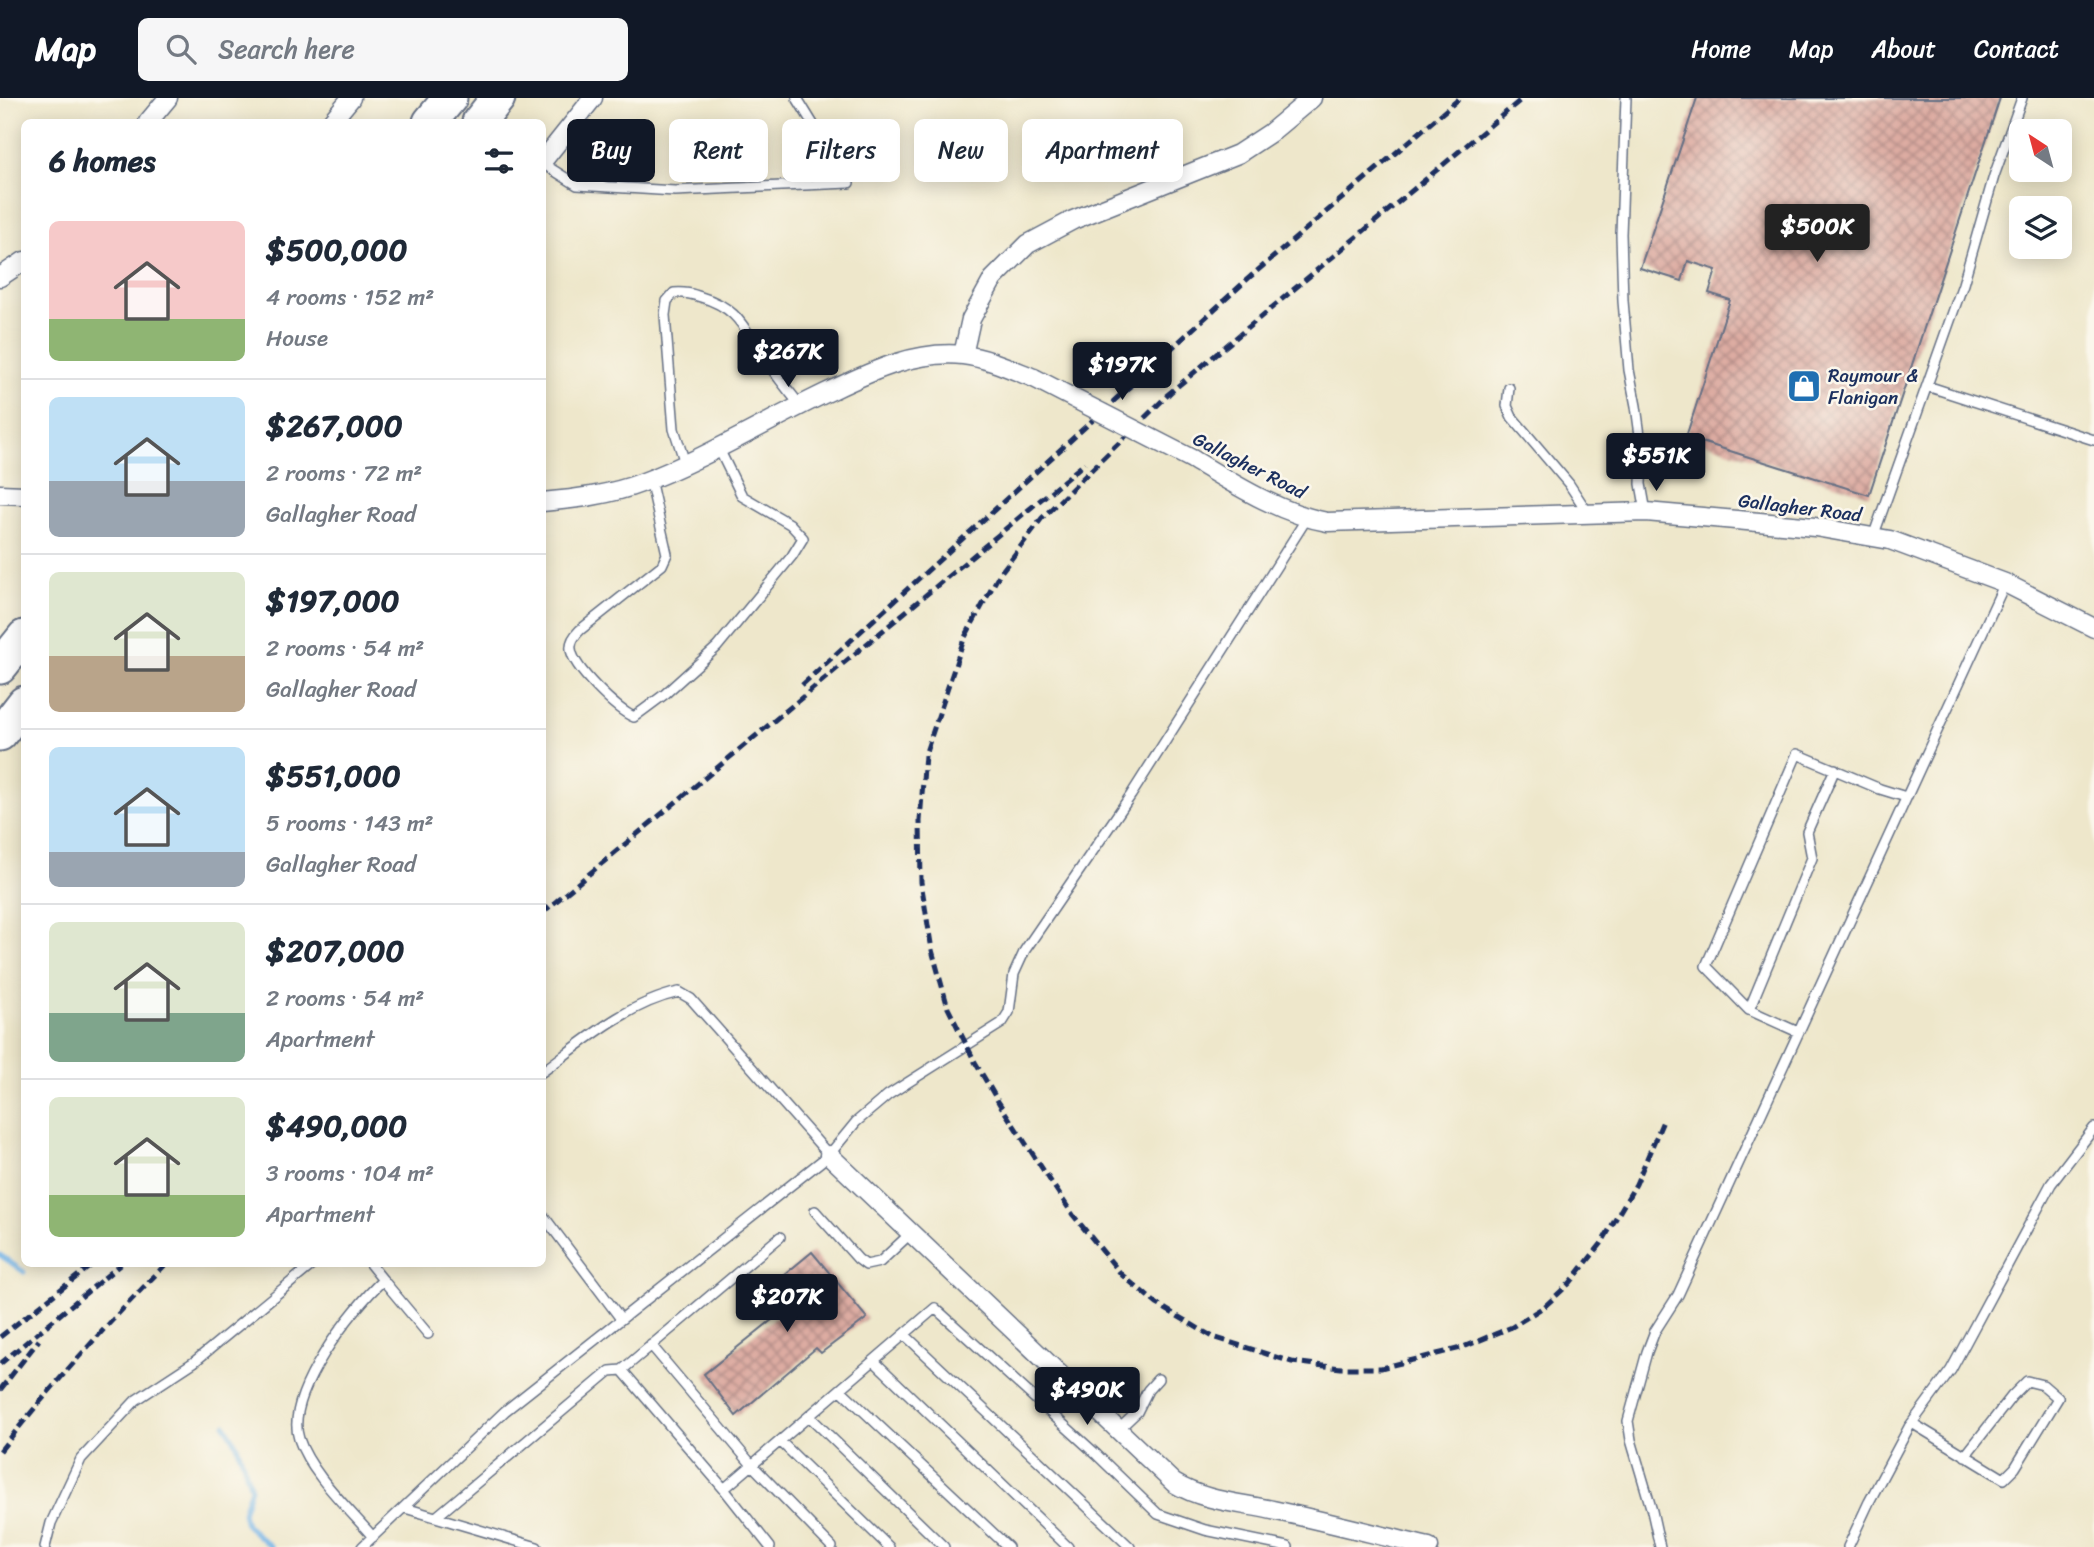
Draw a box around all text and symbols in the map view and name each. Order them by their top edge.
search box [138,18,628,81]
text: Map [35,20,96,78]
text: Search here [218,26,355,72]
text: Home [1691,28,1751,70]
text: Map [1789,28,1833,70]
text: About [1871,28,1936,70]
text: Contact [1974,28,2059,70]
icon: search [162,30,200,68]
chip: Buy [567,119,655,182]
chip: Rent [669,119,768,182]
chip: Filters [782,119,900,182]
chip: New [914,119,1008,182]
chip: Apartment [1022,119,1183,182]
north arrow [2009,119,2072,182]
map controls [2009,119,2072,259]
text: 6 homes [49,134,156,188]
icon: filters [480,142,518,180]
button: layers [2009,196,2072,259]
pin: $500K [1768,204,1866,264]
text: $500K [1781,206,1853,247]
text: $500,000 [266,223,407,277]
icon: home [105,249,189,333]
text: 4 rooms · 152 m² [266,277,434,318]
text: House [266,318,328,359]
pin: $267K [739,330,837,389]
text: $267K [754,331,822,372]
pin: $197K [1073,342,1171,402]
text: $197K [1089,344,1155,385]
place label: Raymour & Flanigan [1828,359,1918,414]
shop icon: Raymour & Flanigan [1785,367,1823,405]
text: $267,000 [266,399,403,453]
street label: Gallagher Road [1187,423,1314,509]
icon: home [105,425,189,509]
pin: $551K [1607,434,1705,493]
text: $551K [1622,435,1690,476]
text: 2 rooms · 72 m² [266,453,422,494]
street label: Gallagher Road [1736,484,1865,532]
text: Gallagher Road [266,494,416,535]
text: $197,000 [266,574,400,628]
icon: home [105,600,189,684]
text: 2 rooms · 54 m² [266,628,424,669]
text: Gallagher Road [266,669,416,710]
text: $551,000 [266,749,401,803]
icon: home [105,775,189,859]
text: 5 rooms · 143 m² [266,803,434,844]
text: Gallagher Road [266,844,416,885]
text: $207,000 [266,924,405,978]
icon: home [105,950,189,1034]
text: 2 rooms · 54 m² [266,978,424,1019]
text: Apartment [266,1019,375,1060]
text: $490,000 [266,1099,407,1153]
icon: home [105,1125,189,1209]
text: 3 rooms · 104 m² [266,1153,434,1194]
text: Apartment [266,1194,375,1235]
pin: $207K [738,1274,836,1334]
text: $207K [752,1276,822,1317]
pin: $490K [1038,1368,1136,1427]
text: $490K [1051,1369,1123,1410]

